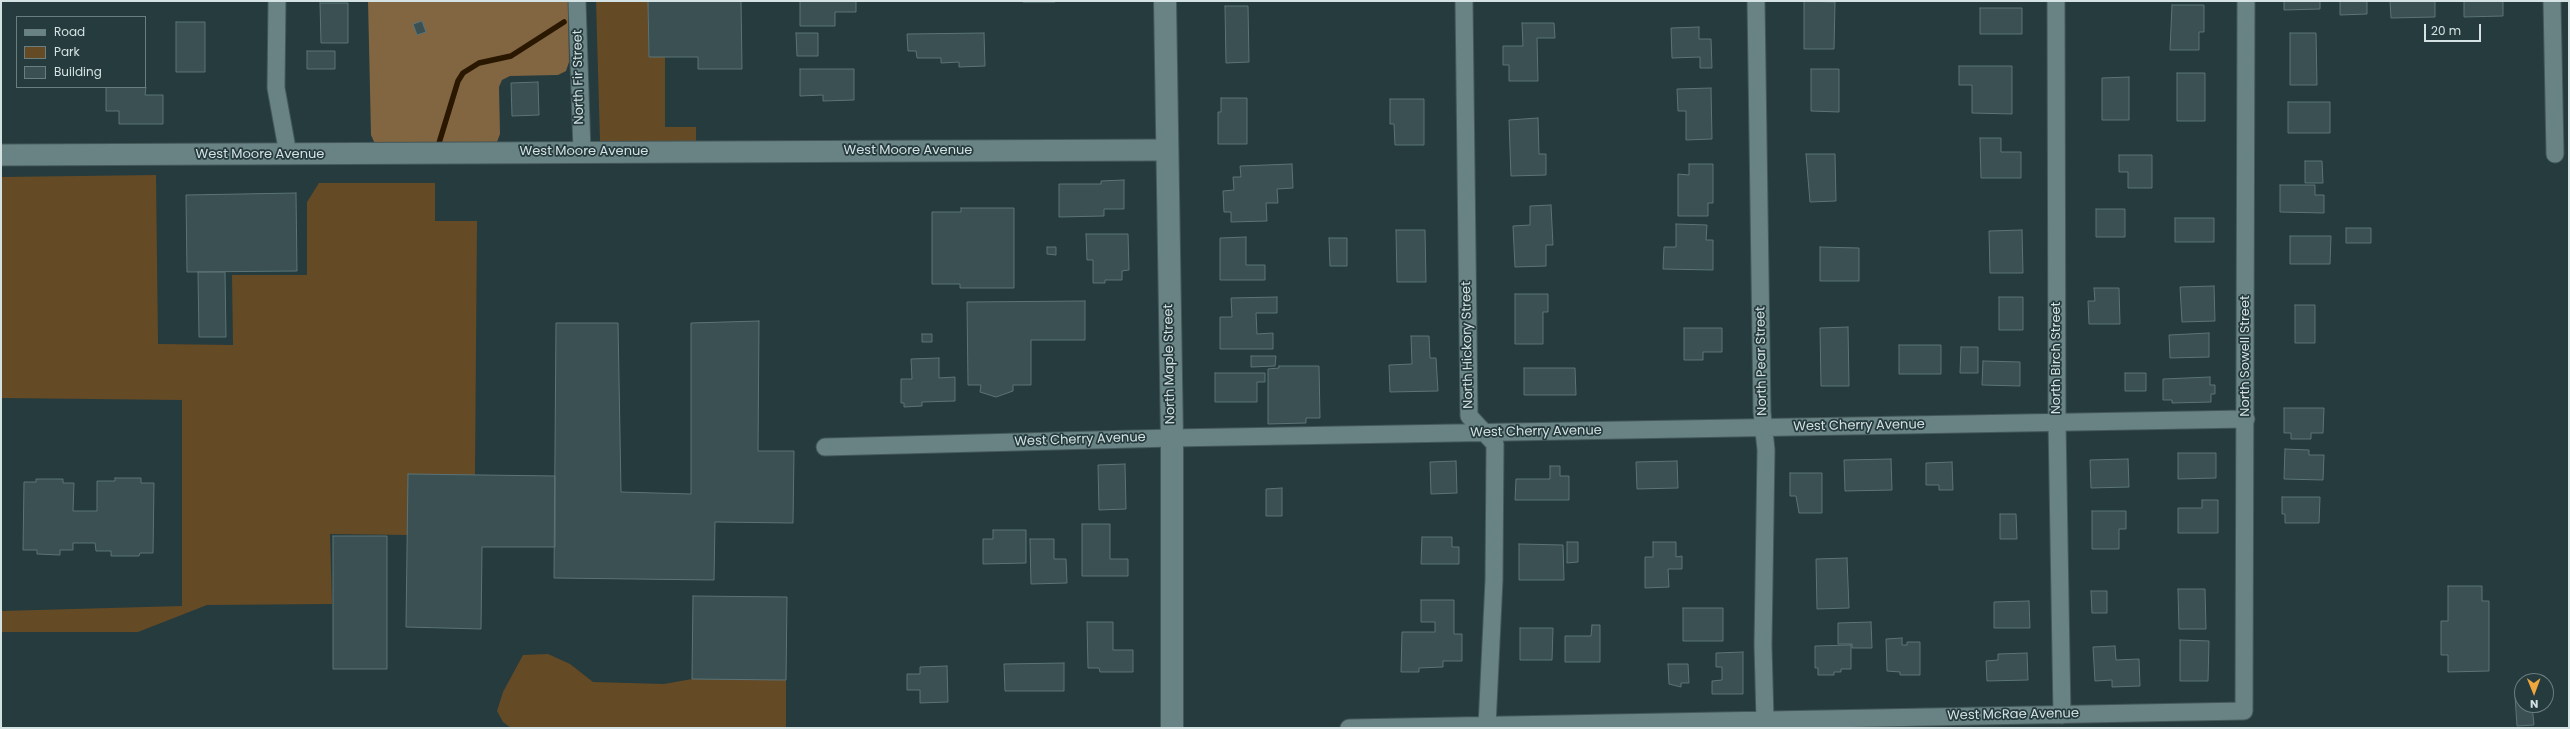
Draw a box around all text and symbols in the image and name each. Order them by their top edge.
legend [16,16,146,88]
scale bar [2426,16,2483,42]
text: 20 m [2431,22,2461,39]
text: Road [54,23,85,40]
street label: North Fir Street [570,29,588,125]
text: Park [54,43,80,60]
text: Building [54,63,102,80]
street label: West Moore Avenue [844,143,972,159]
street label: West Moore Avenue [520,144,648,160]
street label: West Moore Avenue [196,147,324,163]
street label: North Hickory Street [1459,281,1477,409]
street label: North Sowell Street [2238,295,2254,417]
street label: North Birch Street [2049,302,2065,414]
street label: North Maple Street [1161,304,1179,424]
street label: North Pear Street [1753,306,1771,416]
street label: West Cherry Avenue [1793,417,1925,435]
street label: West Cherry Avenue [1470,423,1602,441]
street label: West Cherry Avenue [1014,430,1146,450]
north arrow [2514,673,2554,713]
text: N [2530,696,2538,712]
street label: West McRae Avenue [1947,706,2079,724]

